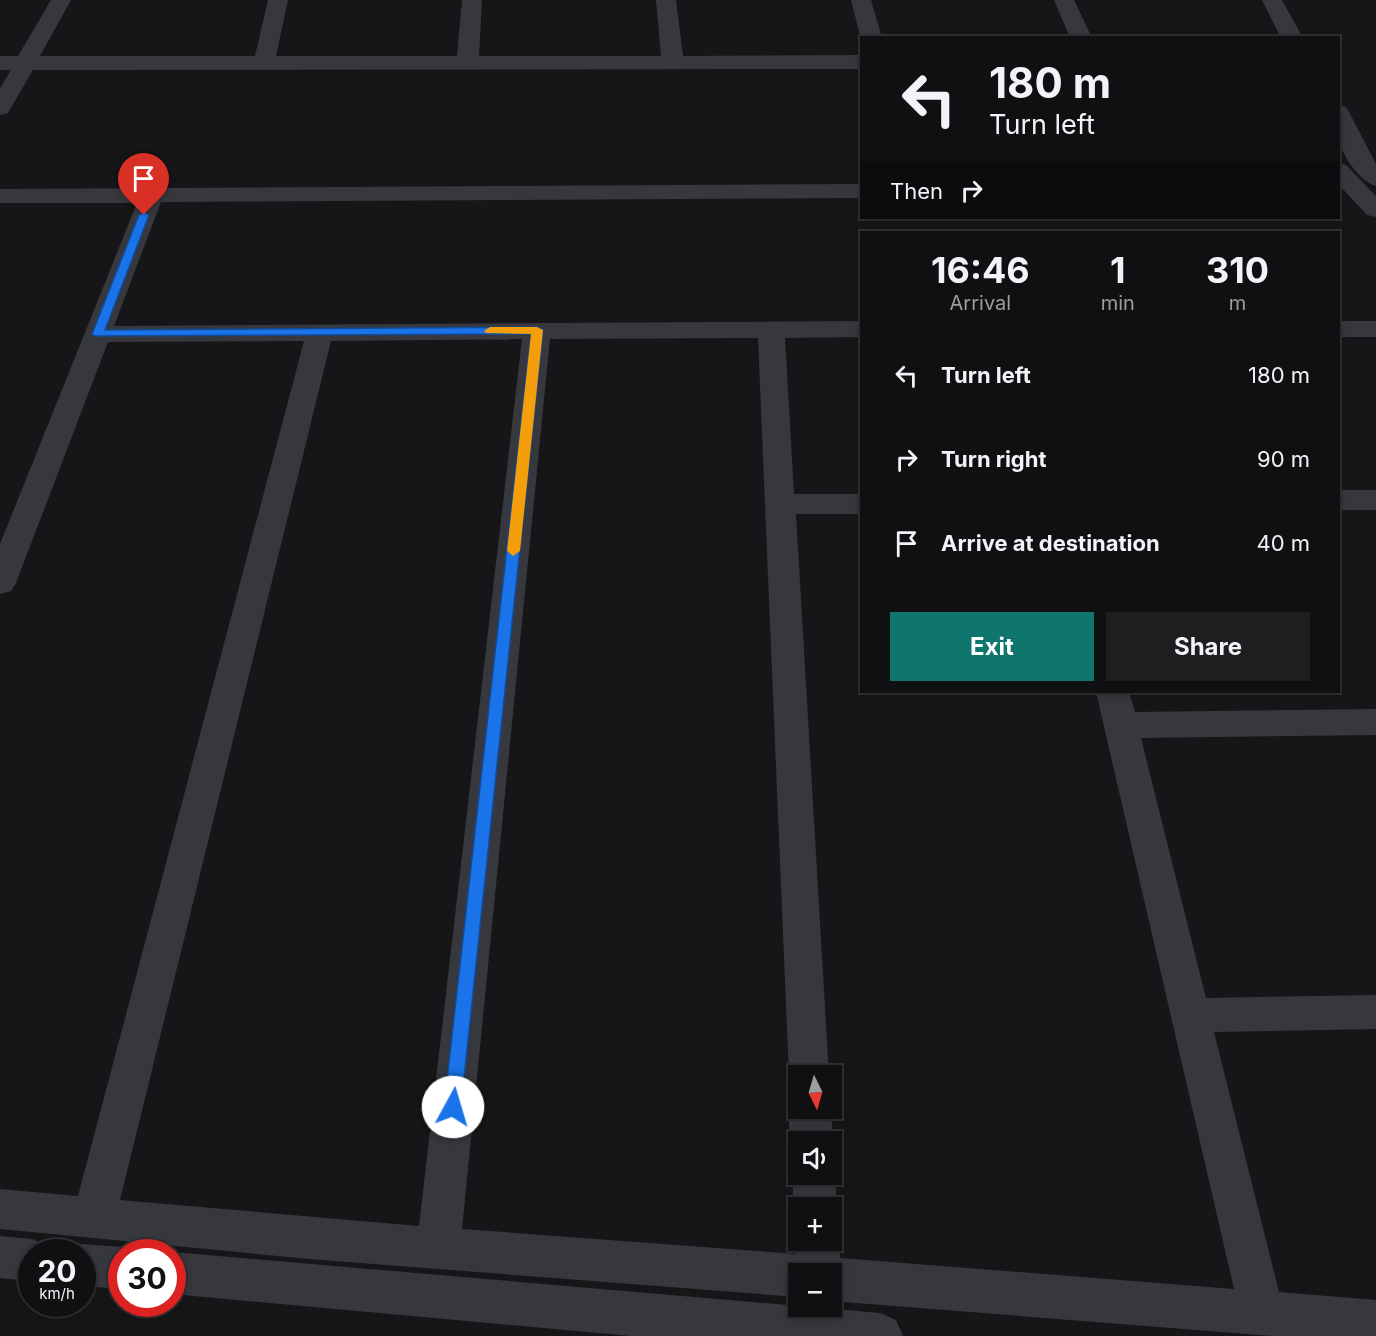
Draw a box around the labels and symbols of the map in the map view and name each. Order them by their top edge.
pin [118,153,169,215]
north arrow [788,1065,842,1119]
position arrow [421,1075,485,1139]
speed limit sign: 30 [108,1239,186,1317]

